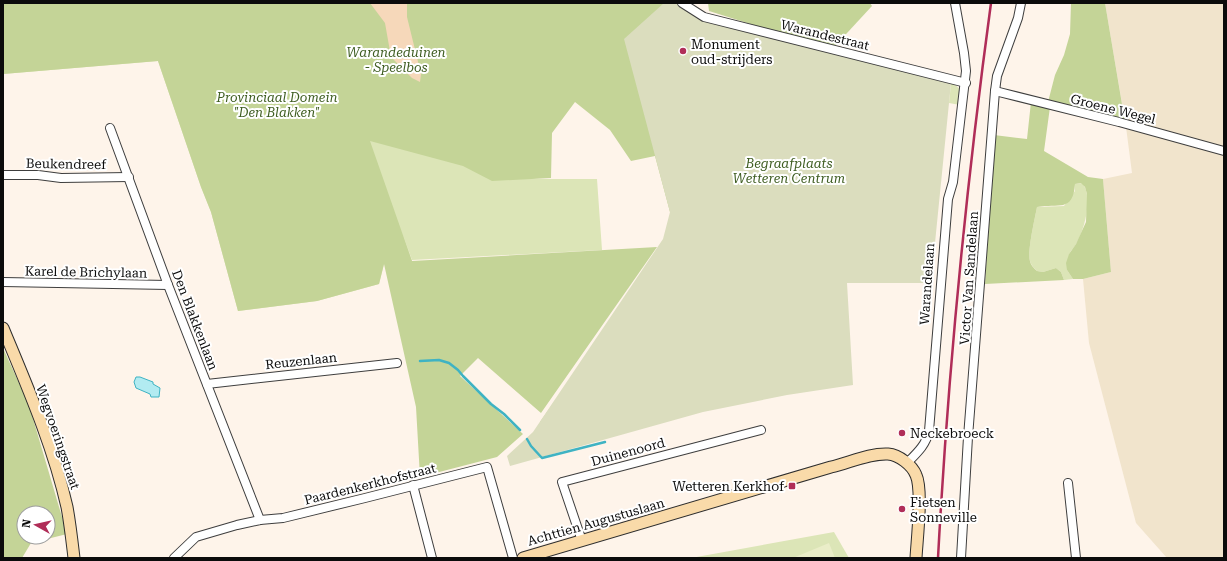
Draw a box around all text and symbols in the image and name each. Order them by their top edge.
street label: Warandestraat [779,17,871,53]
place label: Monument oud-strijders [691,37,773,67]
park label: Warandeduinen - Speelbos [346,45,446,75]
marker: Monument oud-strijders [678,46,688,56]
park label: Provinciaal Domein "Den Blakken" [215,90,338,120]
street label: Groene Wegel [1069,91,1157,127]
street label: Beukendreef [26,156,107,172]
park label: Begraafplaats Wetteren Centrum [733,156,845,186]
street label: Victor Van Sandelaan [957,210,981,345]
street label: Warandelaan [917,242,937,325]
street label: Karel de Brichylaan [25,263,148,281]
street label: Den Blakkenlaan [169,268,221,373]
street label: Reuzenlaan [264,350,338,372]
street label: Wegvoeringstraat [33,383,83,491]
place label: Neckebroeck [910,426,994,441]
marker: Neckebroeck [897,428,907,438]
street label: Duinenoord [589,435,667,469]
street label: Paardenkerkhofstraat [303,460,438,508]
place label: Wetteren Kerkhof [672,479,785,494]
marker: Wetteren Kerkhof [787,481,797,491]
street label: Achttien Augustuslaan [526,495,667,549]
place label: Fietsen Sonneville [910,495,977,525]
marker: Fietsen Sonneville [897,504,907,514]
north arrow [16,505,56,545]
text: N [20,518,34,529]

